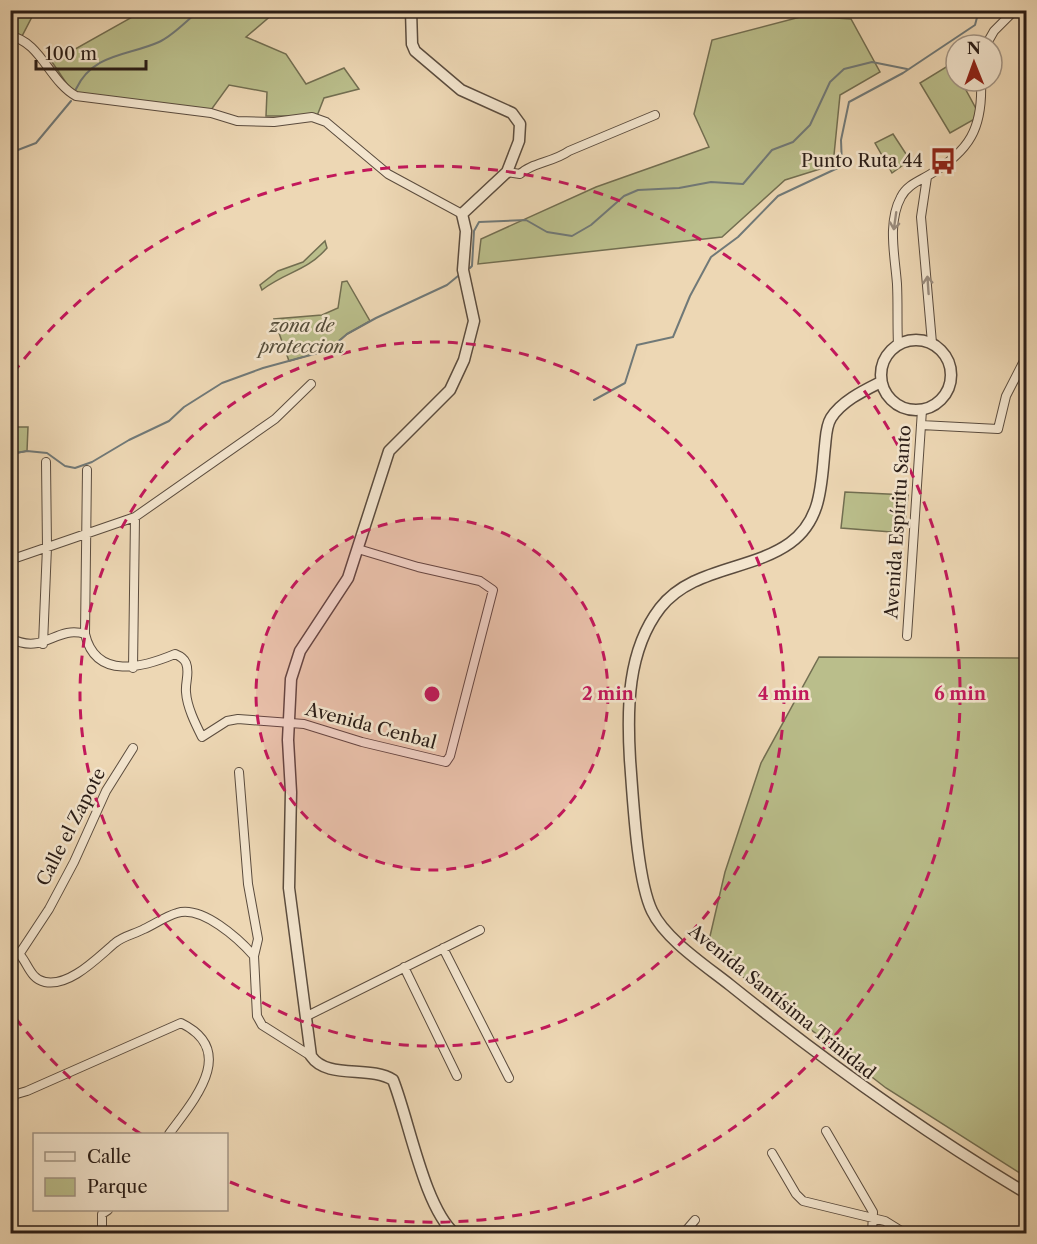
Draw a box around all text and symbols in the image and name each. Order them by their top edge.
scale bar [36,33,146,71]
north arrow [944,33,1004,93]
text: N [967,38,981,58]
text: 100 m [45,43,97,65]
bus stop icon: Punto Ruta 44 [928,146,958,176]
place label: Punto Ruta 44 [801,150,923,172]
one-way arrow [889,210,900,230]
one-way arrow [922,276,933,296]
park label: zona de proteccion [256,315,345,358]
street label: Avenida Espíritu Santo [880,424,916,621]
text: 2 min [582,683,635,705]
text: 4 min [758,683,811,705]
text: 6 min [934,683,987,705]
centre of rings [422,684,442,704]
street label: Avenida Cenbal [302,698,439,754]
street label: Calle el Zapote [32,764,110,890]
street label: Avenida Santísima Trinidad [683,919,880,1084]
legend [33,1133,228,1211]
text: Calle [87,1146,131,1168]
text: Parque [87,1176,148,1198]

